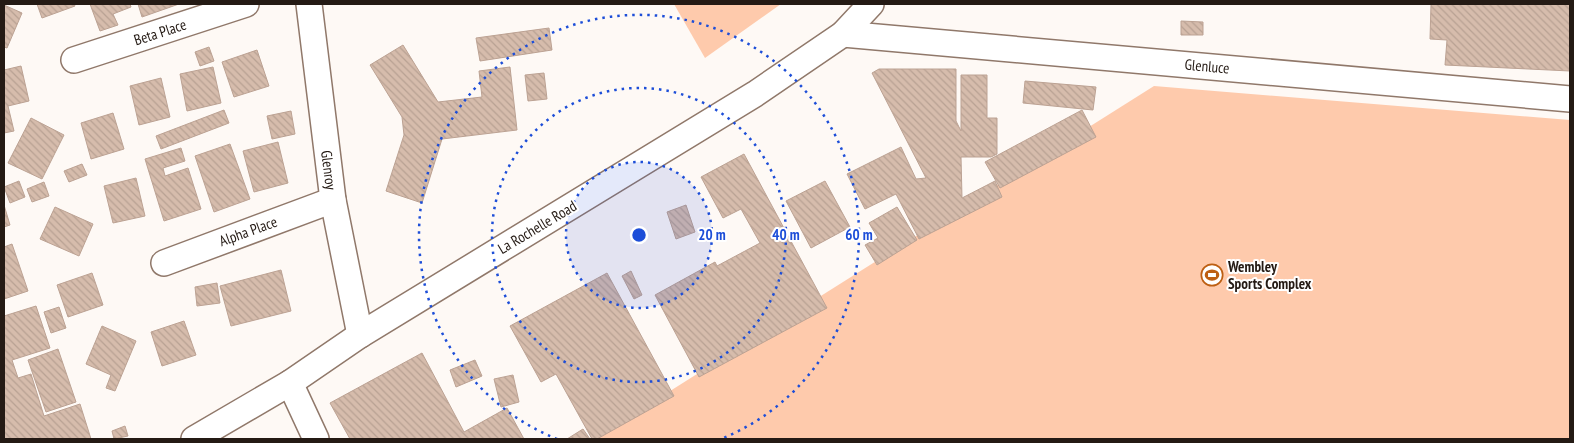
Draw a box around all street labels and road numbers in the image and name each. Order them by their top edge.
street label: Beta Place [131,15,189,49]
street label: Glenluce [1184,55,1230,77]
street label: Glenroy [317,149,341,191]
street label: La Rochelle Road [494,196,580,258]
street label: Alpha Place [216,212,280,250]

